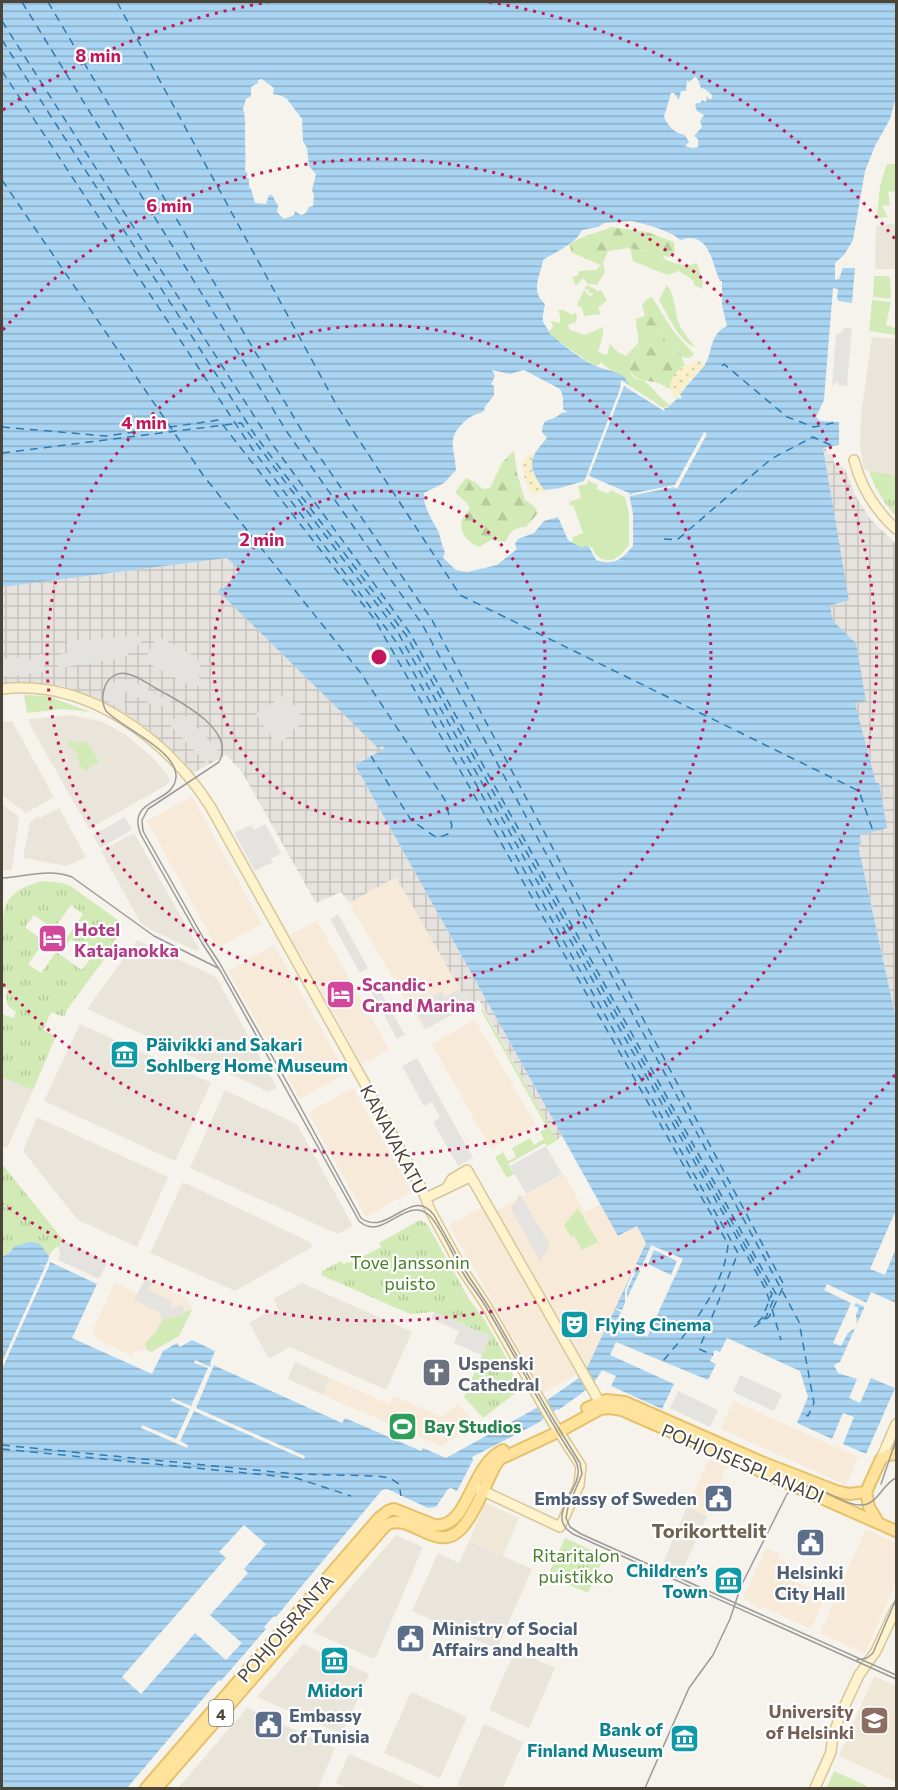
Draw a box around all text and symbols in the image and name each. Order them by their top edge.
text: 8 min [75,44,121,66]
text: 6 min [146,194,192,216]
text: 4 min [121,411,167,433]
text: 2 min [240,528,284,550]
centre of rings [369,647,389,667]
place label: Hotel Katajanokka [74,918,179,961]
hotel icon: Hotel Katajanokka [37,923,69,955]
place label: Scandic Grand Marina [362,973,475,1016]
hotel icon: Scandic Grand Marina [325,978,357,1010]
place label: Päivikki and Sakari Sohlberg Home Museum [146,1033,348,1076]
museum icon: Päivikki and Sakari Sohlberg Home Museum [109,1038,141,1070]
street label: KANAVAKATU [356,1081,432,1197]
park label: Tove Janssonin puisto [350,1251,470,1294]
theatre icon: Flying Cinema [558,1308,590,1340]
place label: Flying Cinema [595,1313,711,1335]
place label: Uspenski Cathedral [458,1352,539,1395]
church icon: Uspenski Cathedral [421,1357,453,1389]
sports icon: Bay Studios [387,1410,419,1442]
place label: Bay Studios [424,1415,522,1437]
street label: POHJOISESPLANADI [658,1419,828,1507]
public building icon: Embassy of Sweden [702,1482,734,1514]
place label: Embassy of Sweden [534,1487,697,1509]
district label: Torikorttelit [651,1518,767,1542]
public building icon: Helsinki City Hall [794,1527,826,1559]
park label: Ritaritalon puistikko [532,1544,620,1587]
place label: Children’s Town [626,1559,708,1602]
place label: Helsinki City Hall [774,1561,846,1604]
museum icon: Children’s Town [713,1564,745,1596]
street label: POHJOISRANTA [232,1570,338,1686]
place label: Ministry of Social Affairs and health [432,1617,578,1660]
public building icon: Ministry of Social Affairs and health [395,1622,427,1654]
museum icon: Midori [319,1645,351,1677]
place label: Midori [307,1679,363,1701]
road number: 4 [209,1700,233,1726]
place label: University of Helsinki [765,1700,854,1743]
place label: Embassy of Tunisia [289,1704,370,1747]
school or university icon: University of Helsinki [859,1705,891,1737]
public building icon: Embassy of Tunisia [252,1709,284,1741]
place label: Bank of Finland Museum [527,1718,664,1761]
museum icon: Bank of Finland Museum [668,1723,700,1755]

